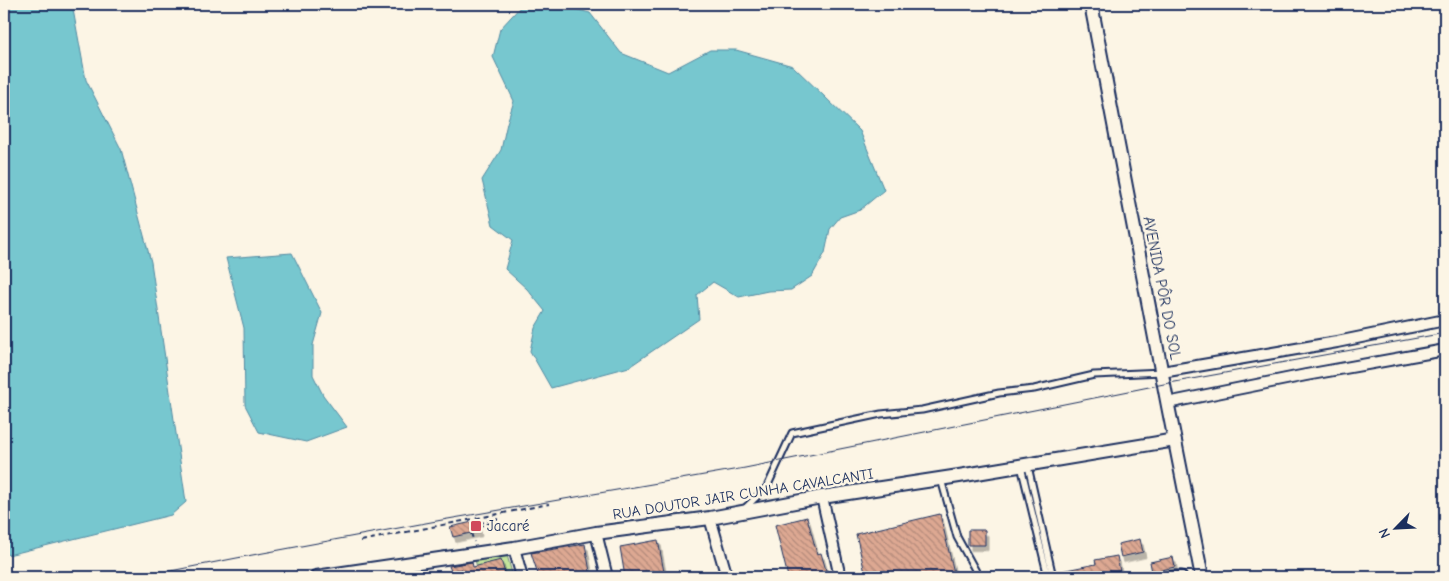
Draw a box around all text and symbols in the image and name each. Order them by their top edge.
street label: AVENIDA PÔR DO SOL [1139,215,1186,362]
street label: RUA DOUTOR JAIR CUNHA CAVALCANTI [611,464,875,524]
north arrow [1372,504,1422,554]
place label: Jacaré [487,517,530,535]
marker: Jacaré [469,519,483,533]
text: N [1375,525,1394,541]

